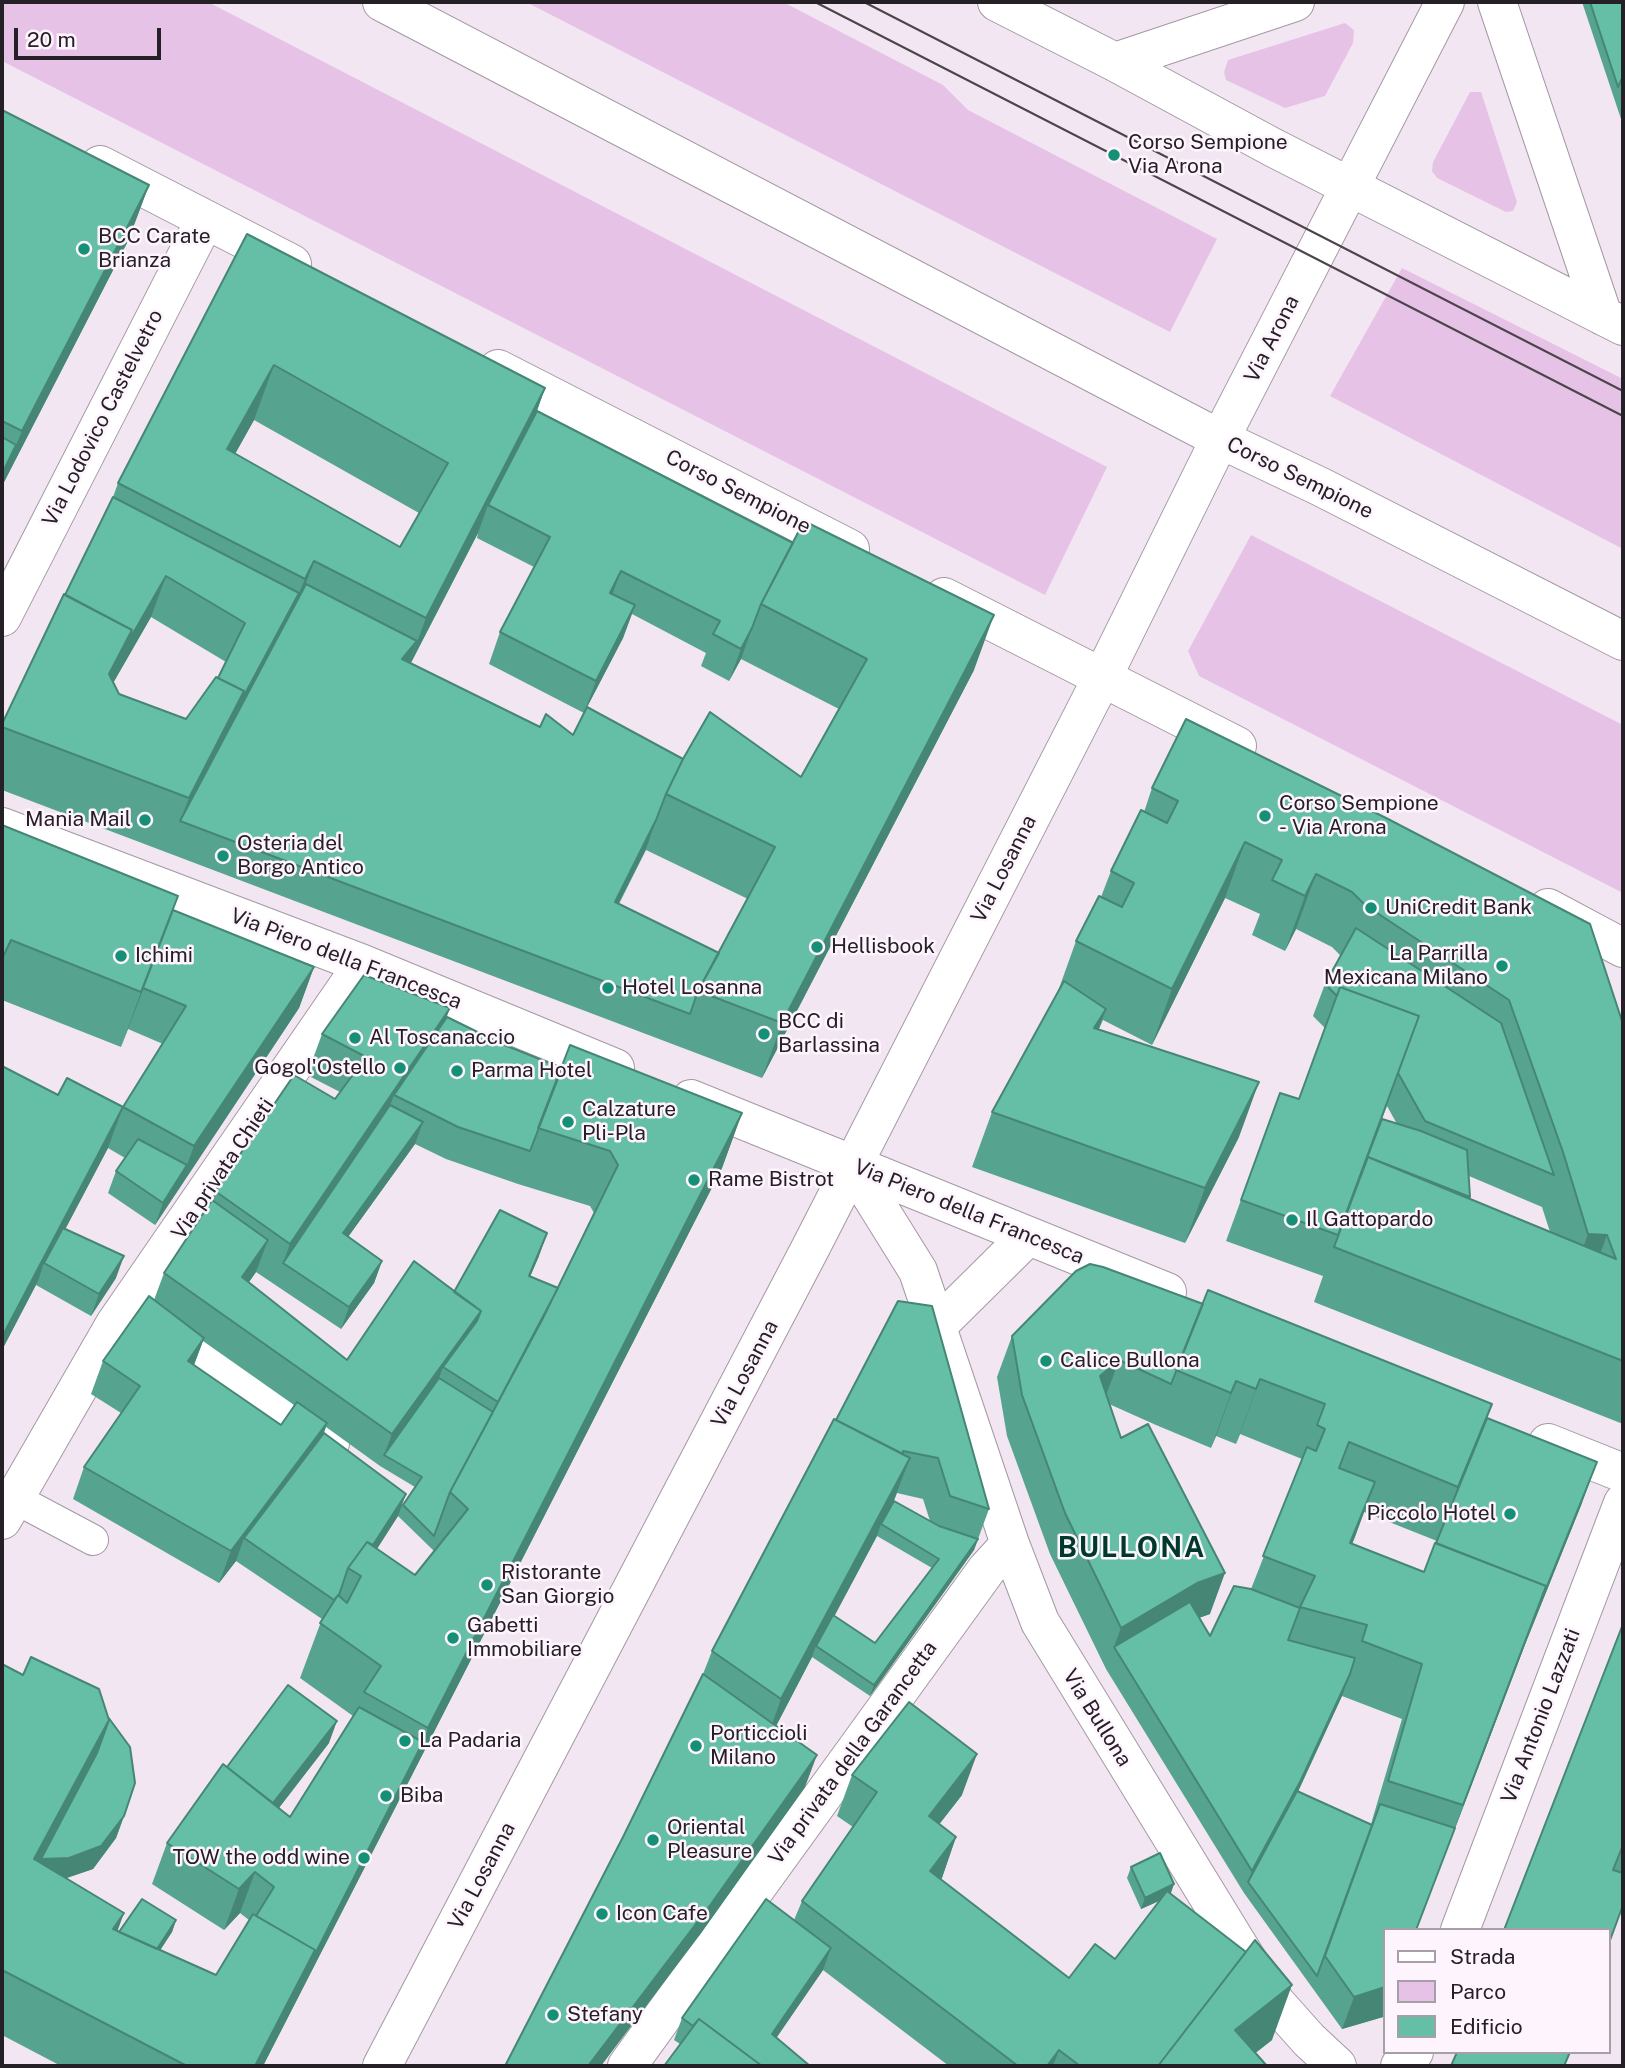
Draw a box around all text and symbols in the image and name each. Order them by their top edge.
scale bar [18,14,164,58]
text: 20 m [27,27,76,52]
place label: Corso Sempione Via Arona [1128,130,1288,180]
marker: Corso Sempione Via Arona [1106,147,1122,163]
place label: BCC Carate Brianza [98,224,211,274]
marker: BCC Carate Brianza [76,241,92,257]
street label: Via Arona [1239,291,1305,387]
street label: Via Lodovico Castelvetro [37,305,169,531]
street label: Corso Sempione [1223,432,1377,524]
street label: Corso Sempione [661,445,815,539]
place label: Corso Sempione - Via Arona [1279,791,1439,841]
place label: Mania Mail [25,807,131,833]
marker: Corso Sempione - Via Arona [1257,808,1273,824]
street label: Via Losanna [966,811,1042,927]
marker: Mania Mail [137,812,153,828]
place label: Osteria del Borgo Antico [237,831,364,881]
marker: Osteria del Borgo Antico [215,848,231,864]
place label: UniCredit Bank [1385,895,1532,921]
marker: UniCredit Bank [1363,900,1379,916]
street label: Via Piero della Francesca [227,903,465,1015]
place label: Hellisbook [831,934,935,960]
marker: Hellisbook [809,939,825,955]
place label: La Parrilla Mexicana Milano [1324,941,1488,991]
place label: Ichimi [135,943,193,969]
marker: Ichimi [113,948,129,964]
marker: La Parrilla Mexicana Milano [1494,958,1510,974]
place label: Hotel Losanna [622,975,762,1001]
marker: Hotel Losanna [600,980,616,996]
place label: BCC di Barlassina [778,1009,880,1059]
place label: Al Toscanaccio [369,1025,515,1051]
marker: BCC di Barlassina [756,1026,772,1042]
marker: Al Toscanaccio [347,1030,363,1046]
place label: Gogol'Ostello [254,1055,386,1081]
place label: Parma Hotel [471,1058,592,1084]
marker: Gogol'Ostello [392,1060,408,1076]
marker: Parma Hotel [449,1063,465,1079]
street label: Via privata Chieti [166,1094,280,1244]
place label: Calzature Pli-Pla [582,1097,676,1147]
marker: Calzature Pli-Pla [560,1114,576,1130]
street label: Via Piero della Francesca [850,1154,1088,1270]
place label: Rame Bistrot [708,1167,834,1193]
marker: Rame Bistrot [686,1172,702,1188]
place label: Il Gattopardo [1306,1207,1433,1233]
marker: Il Gattopardo [1284,1212,1300,1228]
street label: Via Losanna [706,1316,784,1432]
place label: Calice Bullona [1060,1348,1200,1374]
marker: Calice Bullona [1038,1353,1054,1369]
place label: Piccolo Hotel [1367,1501,1496,1527]
marker: Piccolo Hotel [1502,1506,1518,1522]
district label: BULLONA [1059,1531,1205,1565]
place label: Ristorante San Giorgio [501,1560,614,1610]
marker: Ristorante San Giorgio [479,1577,495,1593]
place label: Gabetti Immobiliare [467,1613,582,1663]
street label: Via Antonio Lazzati [1496,1625,1586,1807]
marker: Gabetti Immobiliare [445,1630,461,1646]
street label: Via privata della Garancetta [763,1636,943,1870]
street label: Via Bullona [1057,1665,1137,1771]
place label: Porticcioli Milano [710,1721,807,1771]
place label: La Padaria [419,1728,521,1754]
marker: La Padaria [397,1733,413,1749]
marker: Porticcioli Milano [688,1738,704,1754]
place label: Biba [400,1783,443,1809]
marker: Biba [378,1788,394,1804]
place label: Oriental Pleasure [667,1815,752,1865]
street label: Via Losanna [443,1818,521,1934]
marker: Oriental Pleasure [645,1832,661,1848]
place label: TOW the odd wine [172,1845,350,1871]
marker: TOW the odd wine [356,1850,372,1866]
place label: Icon Cafe [616,1901,708,1927]
marker: Icon Cafe [594,1906,610,1922]
legend [1384,1928,1611,2054]
text: Strada [1450,1944,1515,1969]
text: Parco [1450,1979,1506,2004]
place label: Stefany [567,2002,643,2028]
marker: Stefany [545,2007,561,2023]
text: Edificio [1450,2014,1523,2039]

